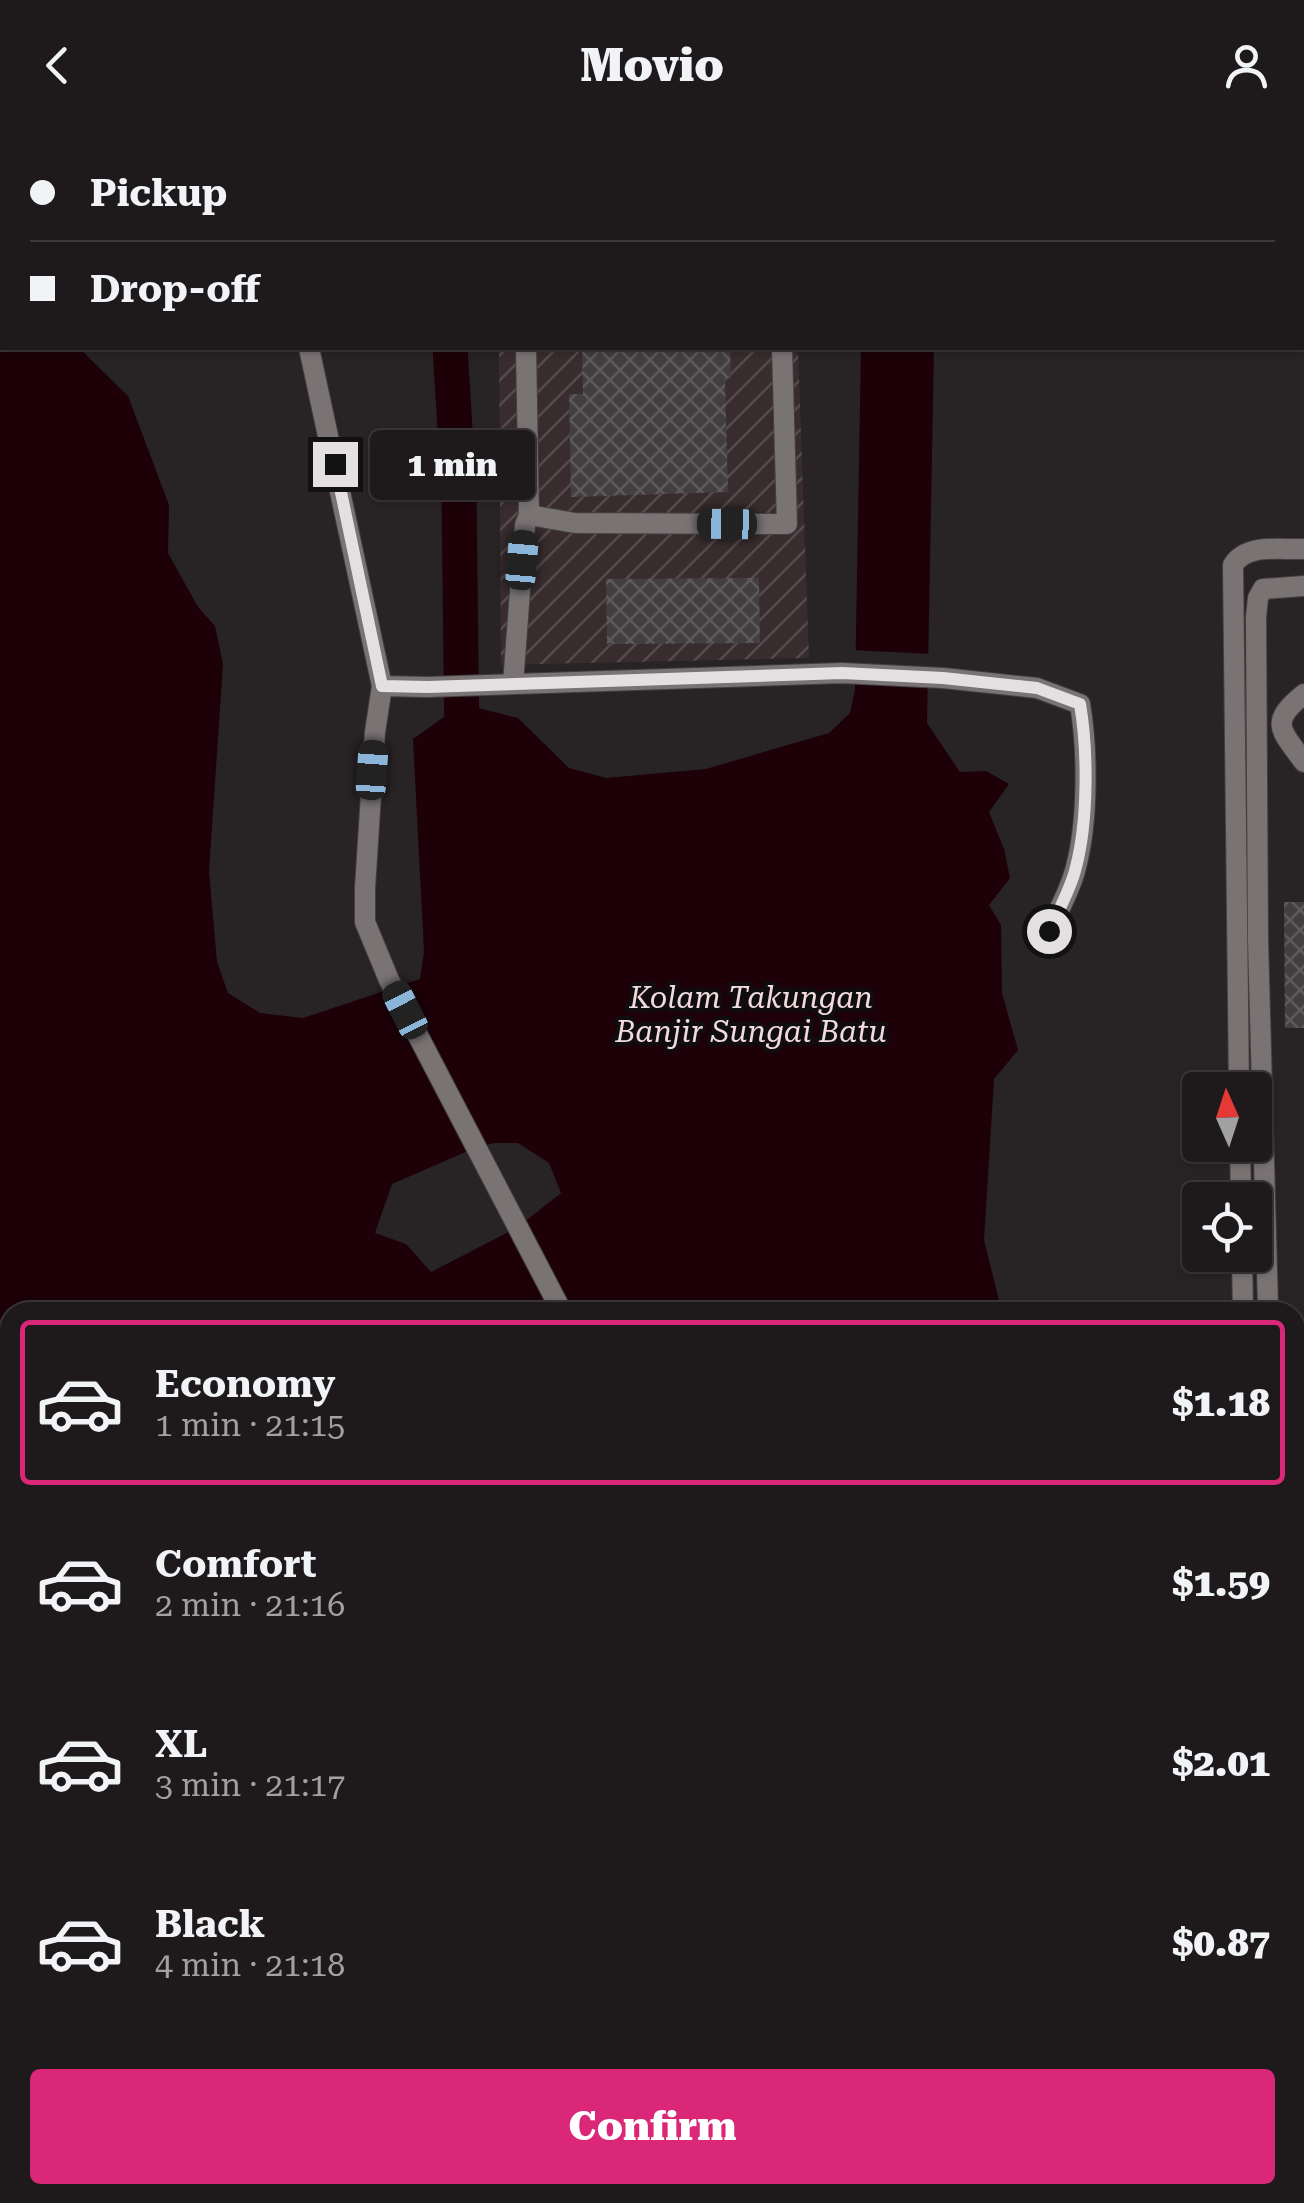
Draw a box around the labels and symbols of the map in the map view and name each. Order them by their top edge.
callout: 1 min [370,429,535,499]
route end [313,442,358,487]
car [697,508,757,540]
car [504,529,540,591]
car [355,739,389,801]
route start [1027,909,1072,954]
car [378,976,432,1044]
water label: Kolam Takungan Banjir Sungai Batu [614,980,887,1049]
north arrow [1182,1072,1272,1162]

